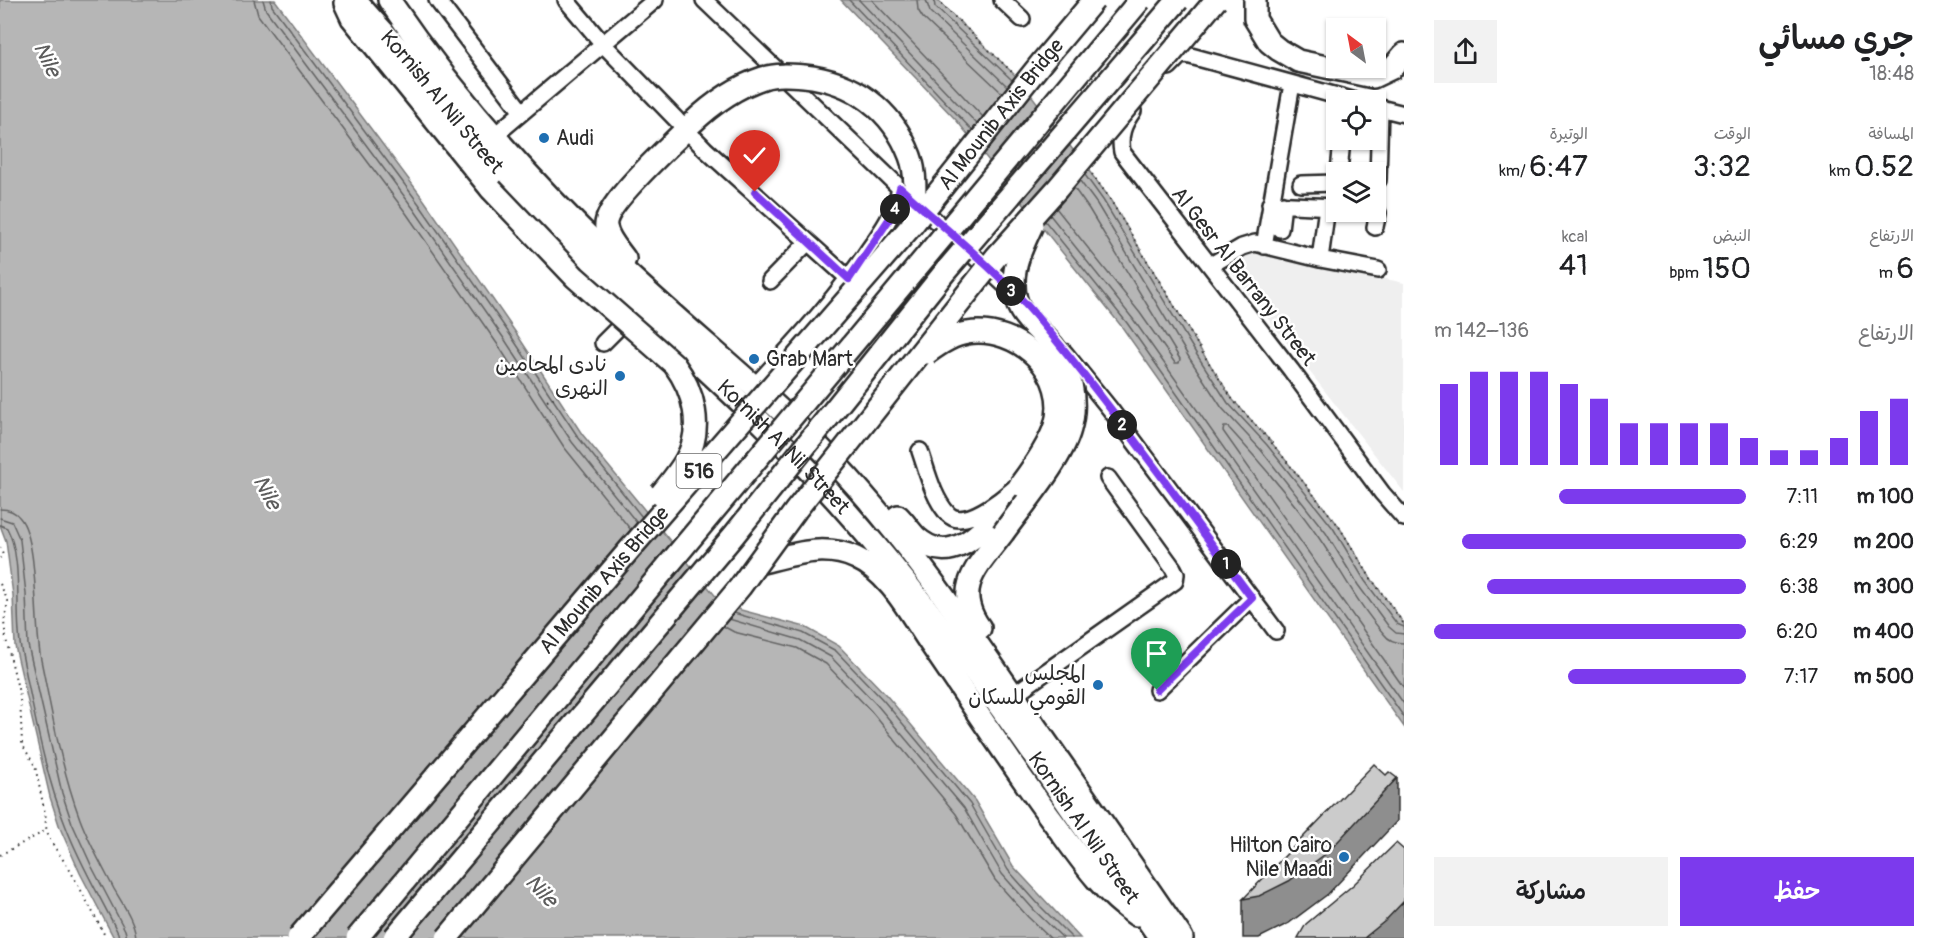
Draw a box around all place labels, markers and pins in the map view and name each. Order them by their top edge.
place label: Audi [556,125,594,152]
pin [729,130,780,192]
marker: Audi [537,131,551,145]
pin: 4 [880,194,910,224]
pin: 3 [996,276,1026,306]
place label: Grab Mart [766,346,853,373]
place label: نادى المحامين النهرى [495,351,608,402]
marker: Grab Mart [747,352,761,366]
marker: نادى المحامين النهرى [613,369,627,383]
pin: 2 [1107,410,1137,440]
pin: 1 [1211,549,1241,579]
pin [1131,628,1182,690]
place label: المجلس القومي للسكان [968,660,1086,716]
marker: المجلس القومي للسكان [1091,678,1105,692]
place label: Hilton Cairo Nile Maadi [1229,832,1332,883]
marker: Hilton Cairo Nile Maadi [1337,850,1351,864]

